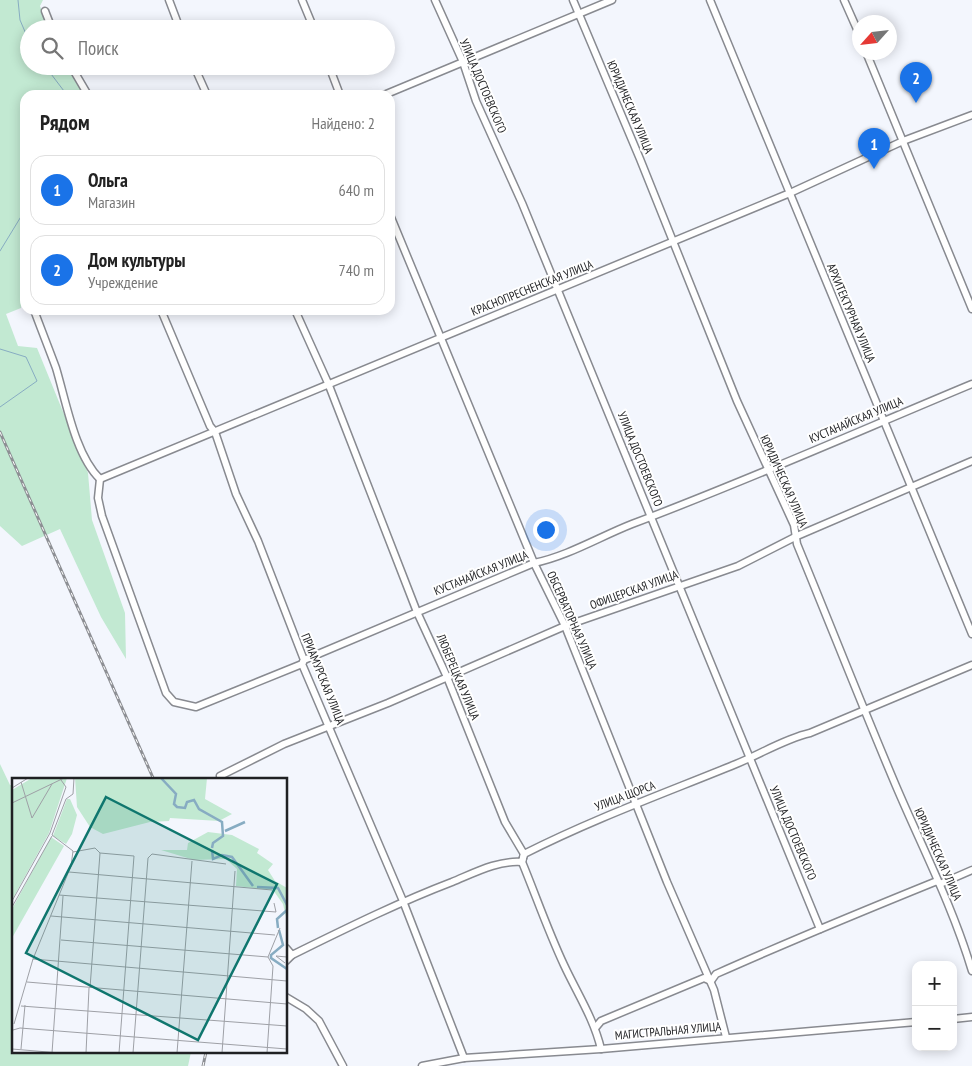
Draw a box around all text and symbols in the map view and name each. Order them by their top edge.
north arrow [852,15,897,60]
search box [20,20,395,75]
icon: search [38,34,66,62]
text: Поиск [78,36,119,60]
street label: УЛИЦА ДОСТОЕВСКОГО [457,36,510,136]
street label: ЮРИДИЧЕСКАЯ УЛИЦА [604,58,657,156]
pin: 2 [900,62,932,103]
text: Рядом [40,109,90,136]
text: Найдено: 2 [312,113,375,133]
pin: 1 [858,128,890,169]
text: Ольга [88,168,128,192]
text: 1 [53,180,61,200]
text: 640 m [339,180,374,200]
text: Магазин [88,192,135,212]
text: Дом культуры [88,248,185,272]
street label: КРАСНОПРЕСНЕНСКАЯ УЛИЦА [469,256,595,319]
text: 2 [53,260,61,280]
text: 740 m [339,260,374,280]
street label: АРХИТЕКТУРНАЯ УЛИЦА [824,261,879,365]
text: Учреждение [88,272,158,292]
street label: КУСТАНАЙСКАЯ УЛИЦА [807,393,905,446]
street label: УЛИЦА ДОСТОЕВСКОГО [615,409,666,509]
street label: ЮРИДИЧЕСКАЯ УЛИЦА [757,432,812,530]
your location [533,517,559,543]
street label: КУСТАНАЙСКАЯ УЛИЦА [432,547,530,598]
street label: ОФИЦЕРСКАЯ УЛИЦА [588,567,680,612]
street label: ОБСЕРВАТОРНАЯ УЛИЦА [544,569,601,671]
street label: ПРИАМУРСКАЯ УЛИЦА [298,631,349,727]
street label: ЛЮБЕРЕЦКАЯ УЛИЦА [433,631,483,722]
street label: УЛИЦА ЩОРСА [592,777,657,814]
inset map [12,778,288,1054]
street label: УЛИЦА ДОСТОЕВСКОГО [767,783,820,883]
street label: ЮРИДИЧЕСКАЯ УЛИЦА [911,805,966,903]
map controls [912,961,957,1051]
button: + [912,961,957,1006]
button: − [912,1006,957,1051]
street label: МАГИСТРАЛЬНАЯ УЛИЦА [614,1018,722,1043]

